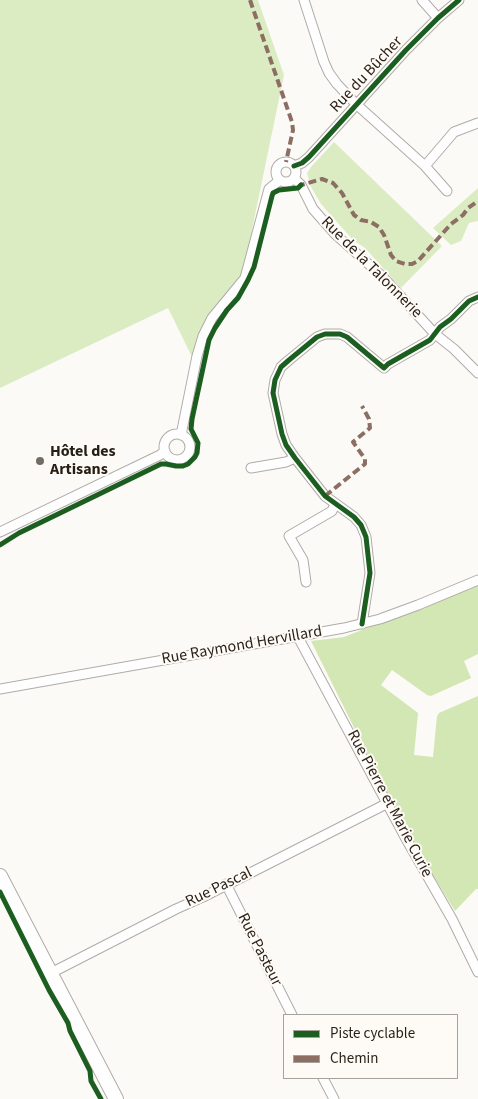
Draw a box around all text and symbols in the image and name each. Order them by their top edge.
street label: Rue du Bûcher [327,33,407,117]
street label: Rue de la Talonnerie [316,213,426,323]
place label: Hôtel des Artisans [50,442,116,480]
marker: Hôtel des Artisans [34,455,46,467]
street label: Rue Raymond Hervillard [160,622,324,670]
street label: Rue Pierre et Marie Curie [342,727,436,881]
street label: Rue Pascal [183,864,255,912]
street label: Rue Pasteur [232,910,286,990]
legend [283,1014,458,1079]
text: Piste cyclable [330,1023,415,1044]
text: Chemin [330,1048,379,1069]

